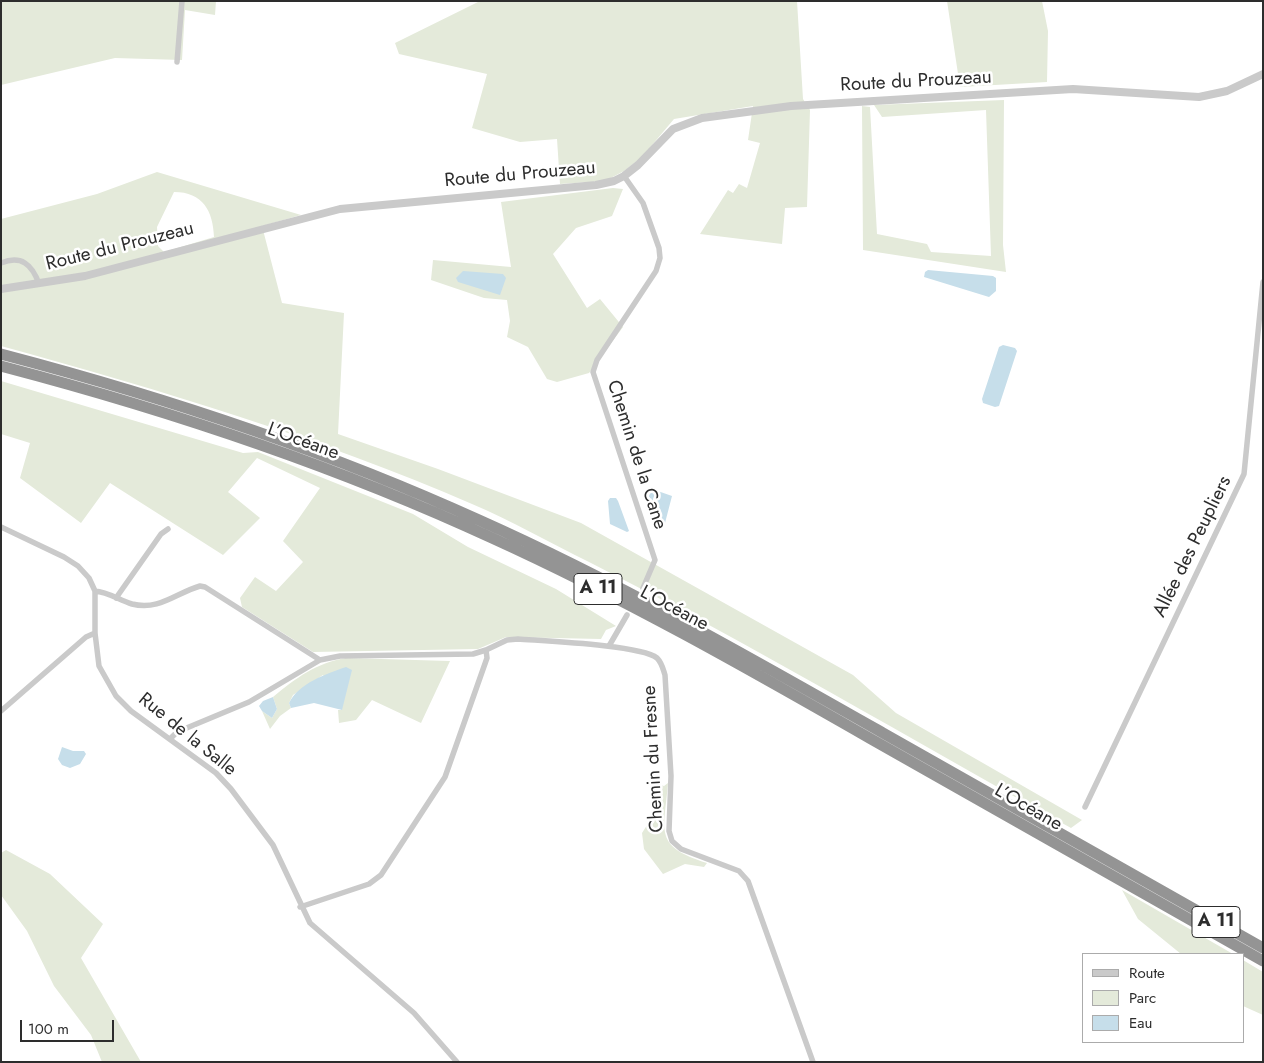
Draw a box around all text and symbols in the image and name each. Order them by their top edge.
street label: Route du Prouzeau [840,67,992,97]
street label: Route du Prouzeau [444,157,596,193]
street label: Route du Prouzeau [44,218,196,276]
street label: Chemin de la Cane [601,377,671,533]
street label: L’Océane [264,419,342,465]
street label: Allée des Peupliers [1149,473,1237,621]
road number: A 11 [574,574,622,604]
street label: L’Océane [636,582,712,636]
street label: Chemin du Fresne [639,685,669,833]
street label: Rue de la Salle [133,688,241,782]
street label: L’Océane [990,780,1066,836]
road number: A 11 [1192,906,1240,938]
legend [1082,953,1244,1043]
text: Route [1129,962,1165,984]
text: Parc [1129,987,1156,1009]
scale bar [22,1010,116,1042]
text: Eau [1129,1012,1152,1034]
text: 100 m [28,1018,69,1040]

